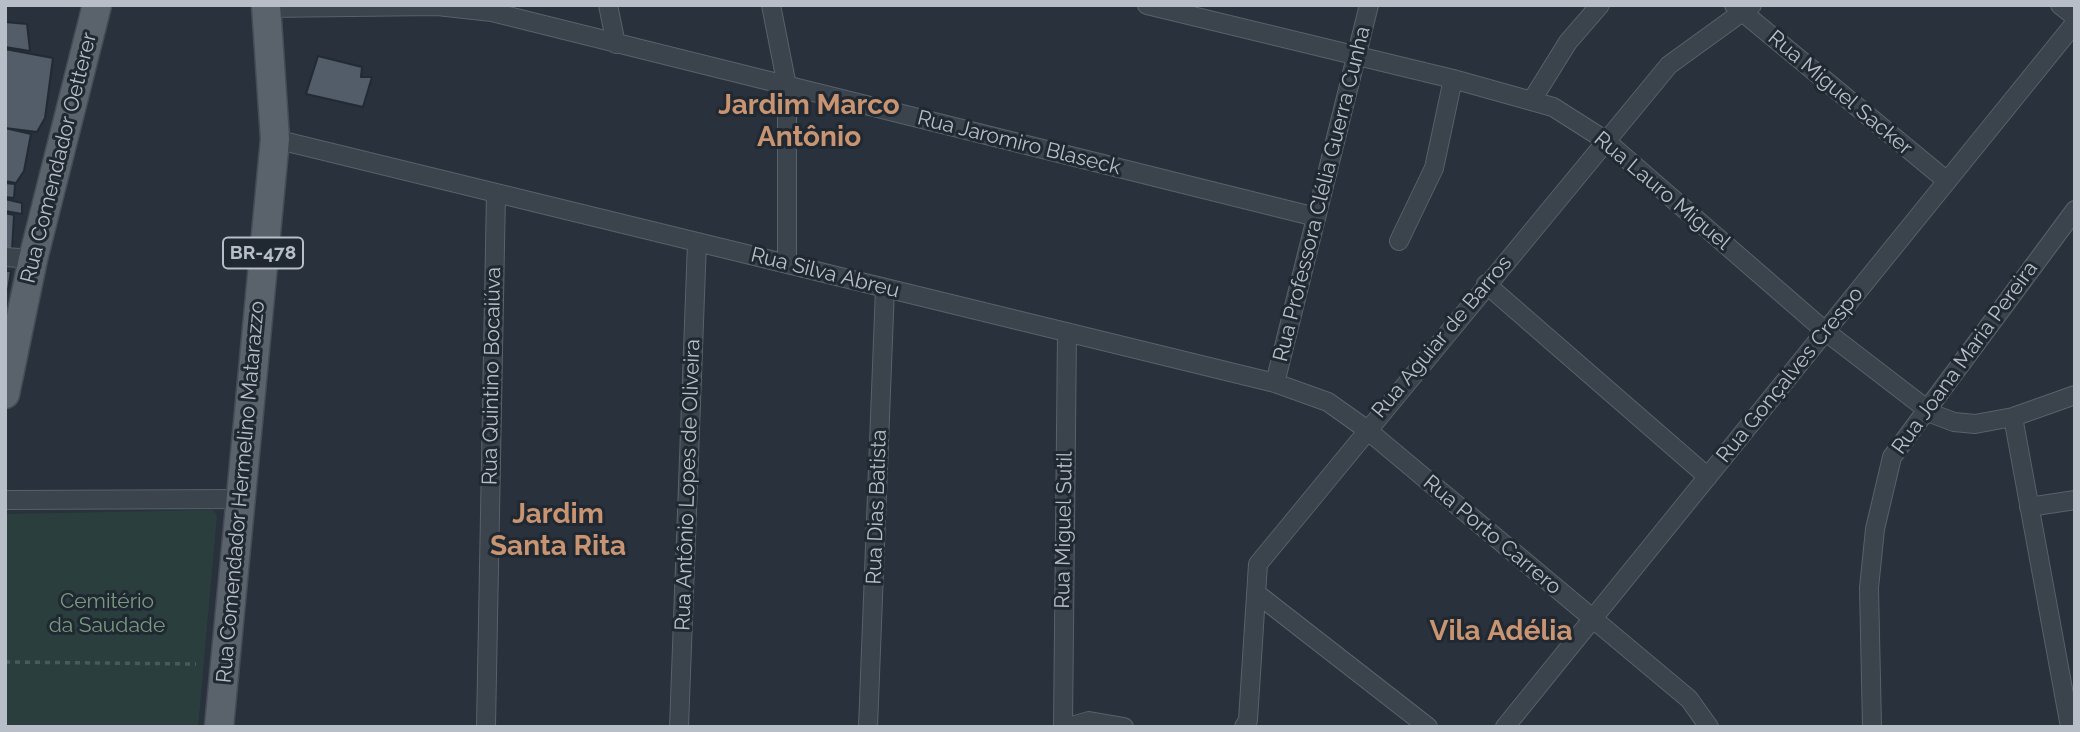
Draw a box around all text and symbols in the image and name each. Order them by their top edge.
street label: Rua Professora Clélia Guerra Cunha [1268,24,1376,364]
street label: Rua Miguel Sacker [1763,25,1917,161]
street label: Rua Comendador Oetterer [16,30,102,286]
district label: Jardim Marco Antônio [718,89,900,155]
street label: Rua Jaromiro Blaseck [915,106,1123,180]
street label: Rua Lauro Miguel [1589,127,1735,255]
road number: BR-478 [223,238,303,268]
street label: Rua Silva Abreu [748,242,902,304]
street label: Rua Aguiar de Barros [1367,251,1517,423]
street label: Rua Joana Maria Pereira [1887,257,2043,459]
street label: Rua Quintino Bocaiúva [477,267,507,485]
street label: Rua Gonçalves Crespo [1711,282,1869,468]
street label: Rua Comendador Hermelino Matarazzo [212,300,270,684]
street label: Rua Antônio Lopes de Oliveira [670,339,706,631]
street label: Rua Dias Batista [862,429,892,585]
street label: Rua Miguel Sutil [1050,451,1078,609]
street label: Rua Porto Carrero [1418,470,1566,600]
district label: Jardim Santa Rita [490,498,626,564]
park label: Cemitério da Saudade [49,589,165,639]
district label: Vila Adélia [1429,615,1573,649]

